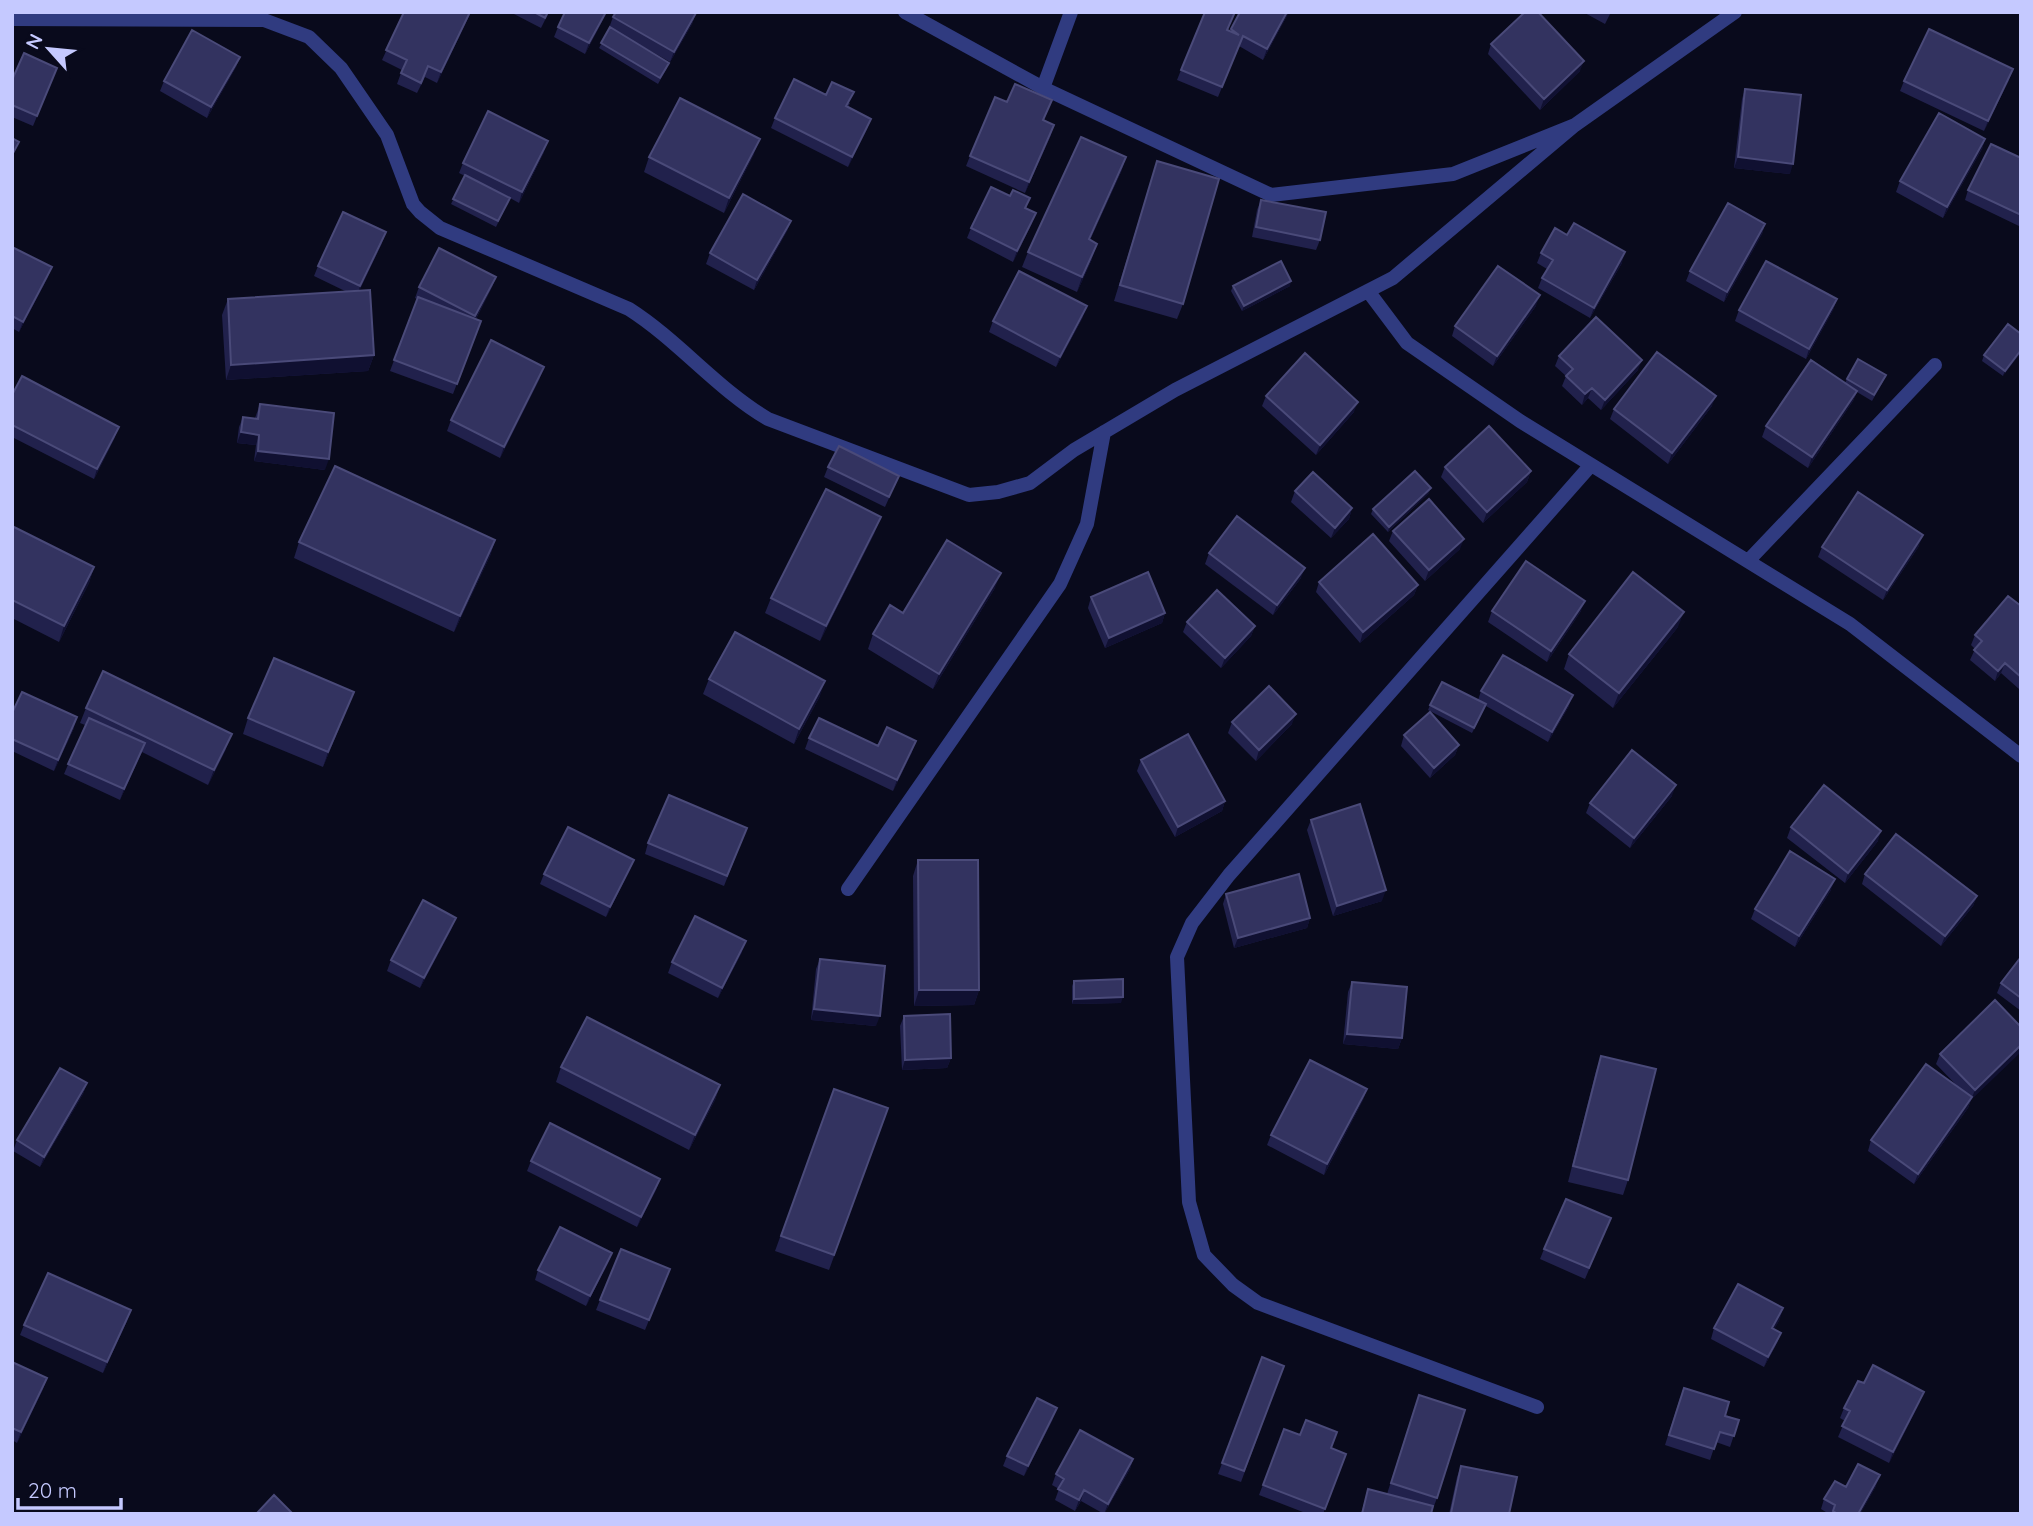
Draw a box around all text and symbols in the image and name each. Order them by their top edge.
north arrow [14,14,84,84]
text: N [20,30,48,53]
scale bar [18,1466,121,1510]
text: 20 m [28,1477,77,1503]

